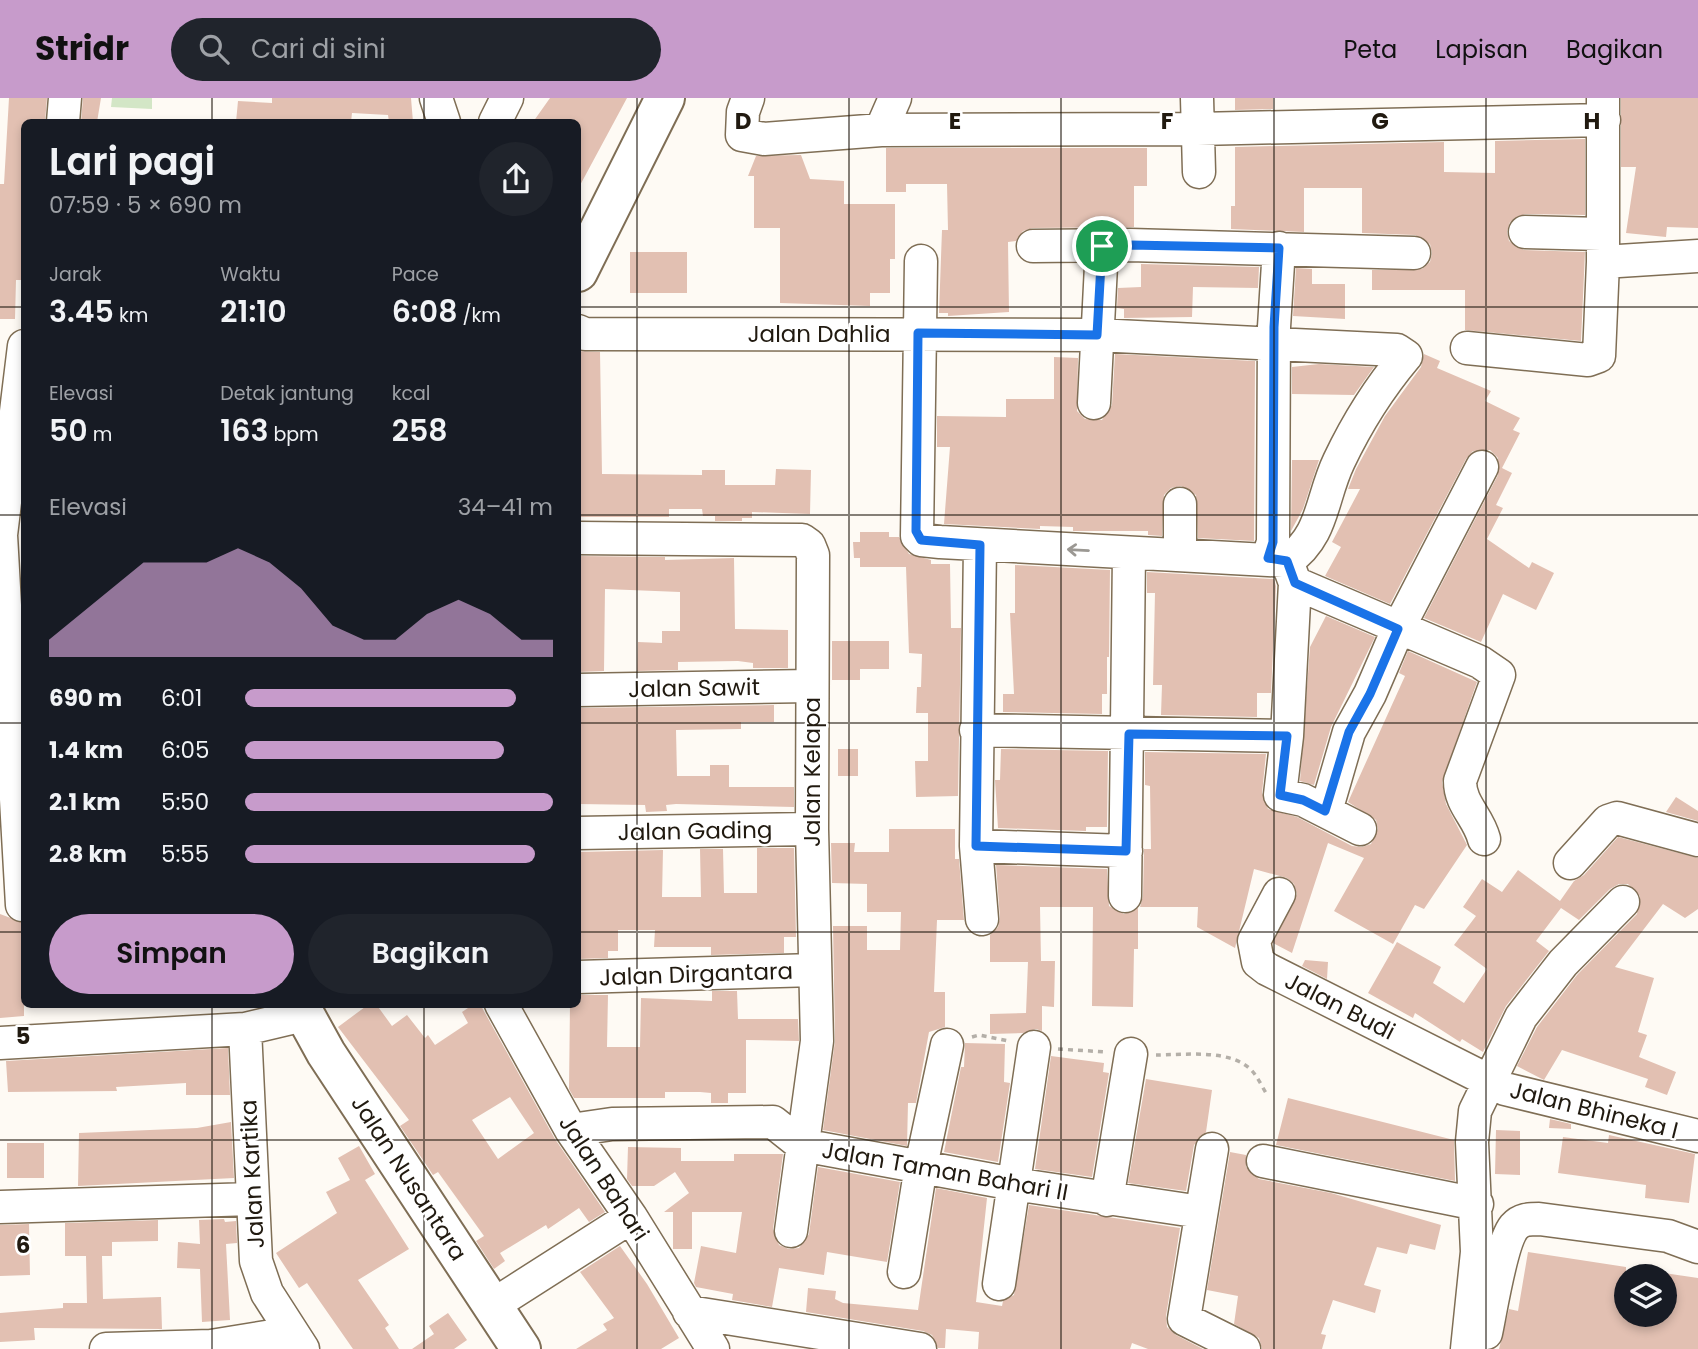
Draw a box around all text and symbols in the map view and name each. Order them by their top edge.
search box [171,18,661,81]
text: Stridr [35,25,129,72]
icon: search [195,30,233,68]
text: Cari di sini [251,31,386,67]
text: Peta [1343,33,1397,66]
text: Lapisan [1435,33,1528,66]
text: Bagikan [1566,33,1663,66]
text: D [735,105,751,137]
text: E [949,105,961,137]
text: F [1161,105,1173,137]
text: G [1371,105,1389,137]
text: H [1584,105,1600,137]
text: Lari pagi [49,135,215,188]
button: share [479,142,553,216]
text: 07:59 · 5 × 690 m [49,189,242,221]
pin [1072,216,1132,276]
icon: arrive [1083,227,1121,265]
text: Jarak [49,261,102,288]
text: Waktu [220,261,281,288]
text: Pace [392,261,439,288]
text: 3.45 [49,290,114,333]
text: 21:10 [220,290,287,333]
text: 6:08 [392,290,457,333]
text: km [114,302,148,329]
text: /km [457,302,501,329]
street label: Jalan Dahlia [747,318,891,350]
text: Elevasi [49,380,113,407]
text: Detak jantung [220,380,354,407]
text: kcal [392,380,431,407]
text: 50 [49,409,88,452]
text: 163 [220,409,268,452]
text: 258 [392,409,448,452]
text: m [88,421,112,448]
text: bpm [268,421,319,448]
text: Elevasi [49,491,127,523]
text: 34–41 m [458,491,553,523]
one-way arrow [1067,543,1090,556]
street label: Jalan Sawit [628,671,760,705]
text: 690 m [49,682,122,714]
text: 6:01 [161,682,202,714]
street label: Jalan Kelapa [796,697,828,847]
text: 1.4 km [49,734,123,766]
text: 6:05 [161,734,209,766]
text: 2.1 km [49,786,121,818]
text: 5:50 [161,786,209,818]
street label: Jalan Gading [617,814,773,848]
text: 2.8 km [49,838,127,870]
text: 5:55 [161,838,209,870]
button: Simpan [49,914,294,994]
button: Bagikan [308,914,553,994]
street label: Jalan Dirgantara [598,955,794,993]
street label: Jalan Budi [1279,965,1401,1047]
text: 5 [16,1020,30,1052]
street label: Jalan Bhineka I [1506,1074,1682,1146]
street label: Jalan Nusantara [344,1089,474,1267]
street label: Jalan Kartika [232,1099,272,1249]
street label: Jalan Bahari [551,1109,657,1247]
street label: Jalan Taman Bahari II [819,1134,1071,1208]
text: 6 [16,1229,30,1261]
map controls [1614,1264,1677,1327]
button: layers [1614,1264,1677,1327]

